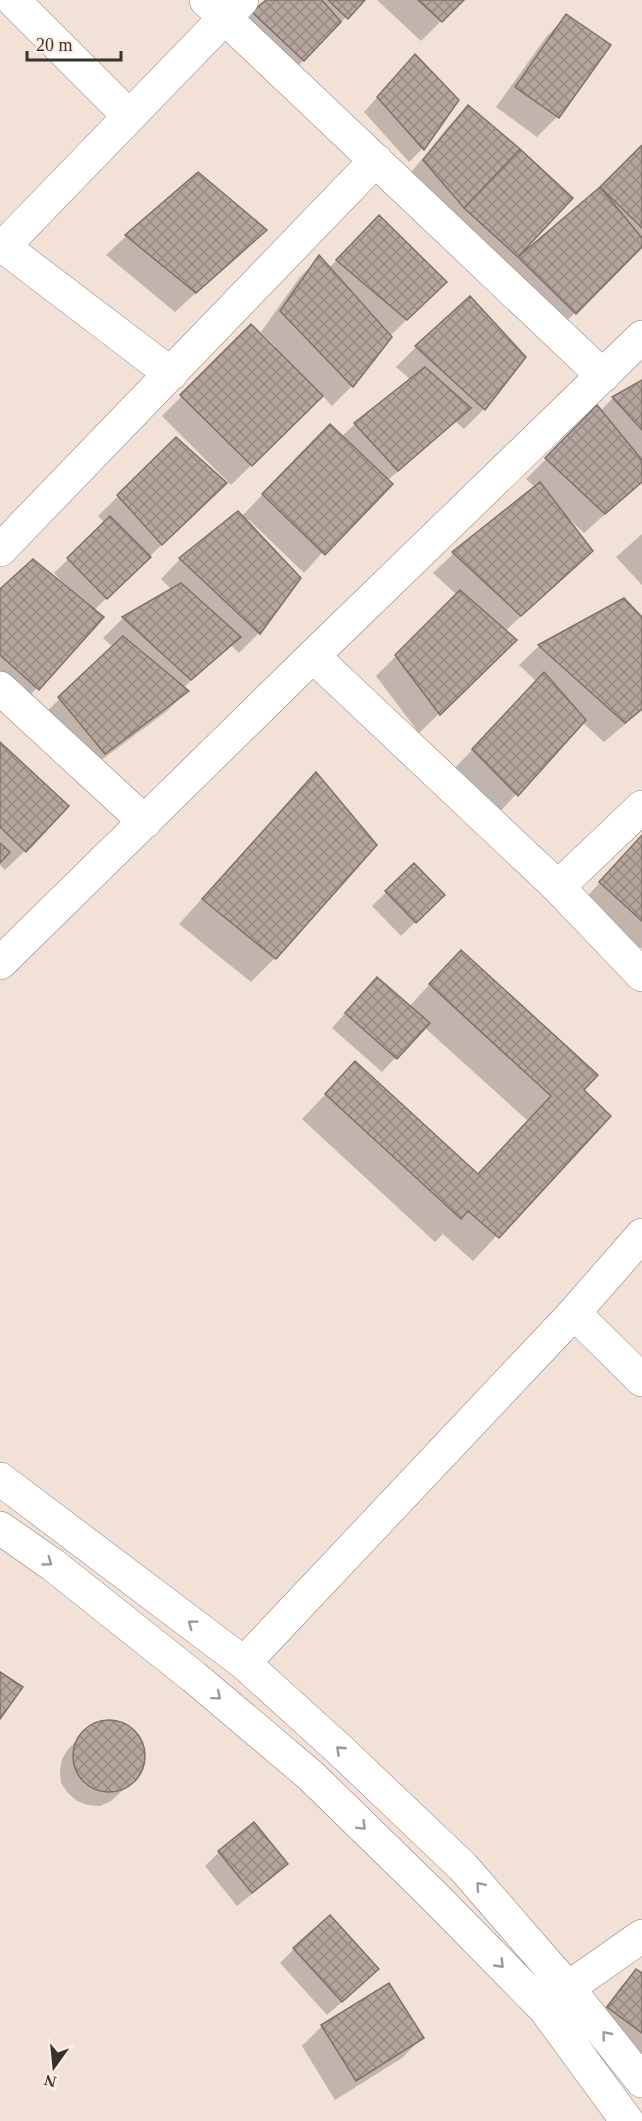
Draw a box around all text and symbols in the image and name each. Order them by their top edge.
scale bar [27,24,122,62]
text: 20 m [36,35,73,55]
one-way arrow [41,1555,52,1566]
one-way arrow [187,1620,198,1631]
one-way arrow [210,1689,221,1700]
one-way arrow [336,1746,347,1757]
one-way arrow [356,1819,366,1830]
one-way arrow [476,1882,487,1893]
one-way arrow [493,1956,504,1967]
one-way arrow [602,2031,613,2042]
north arrow [24,2037,84,2097]
text: N [42,2071,58,2091]

